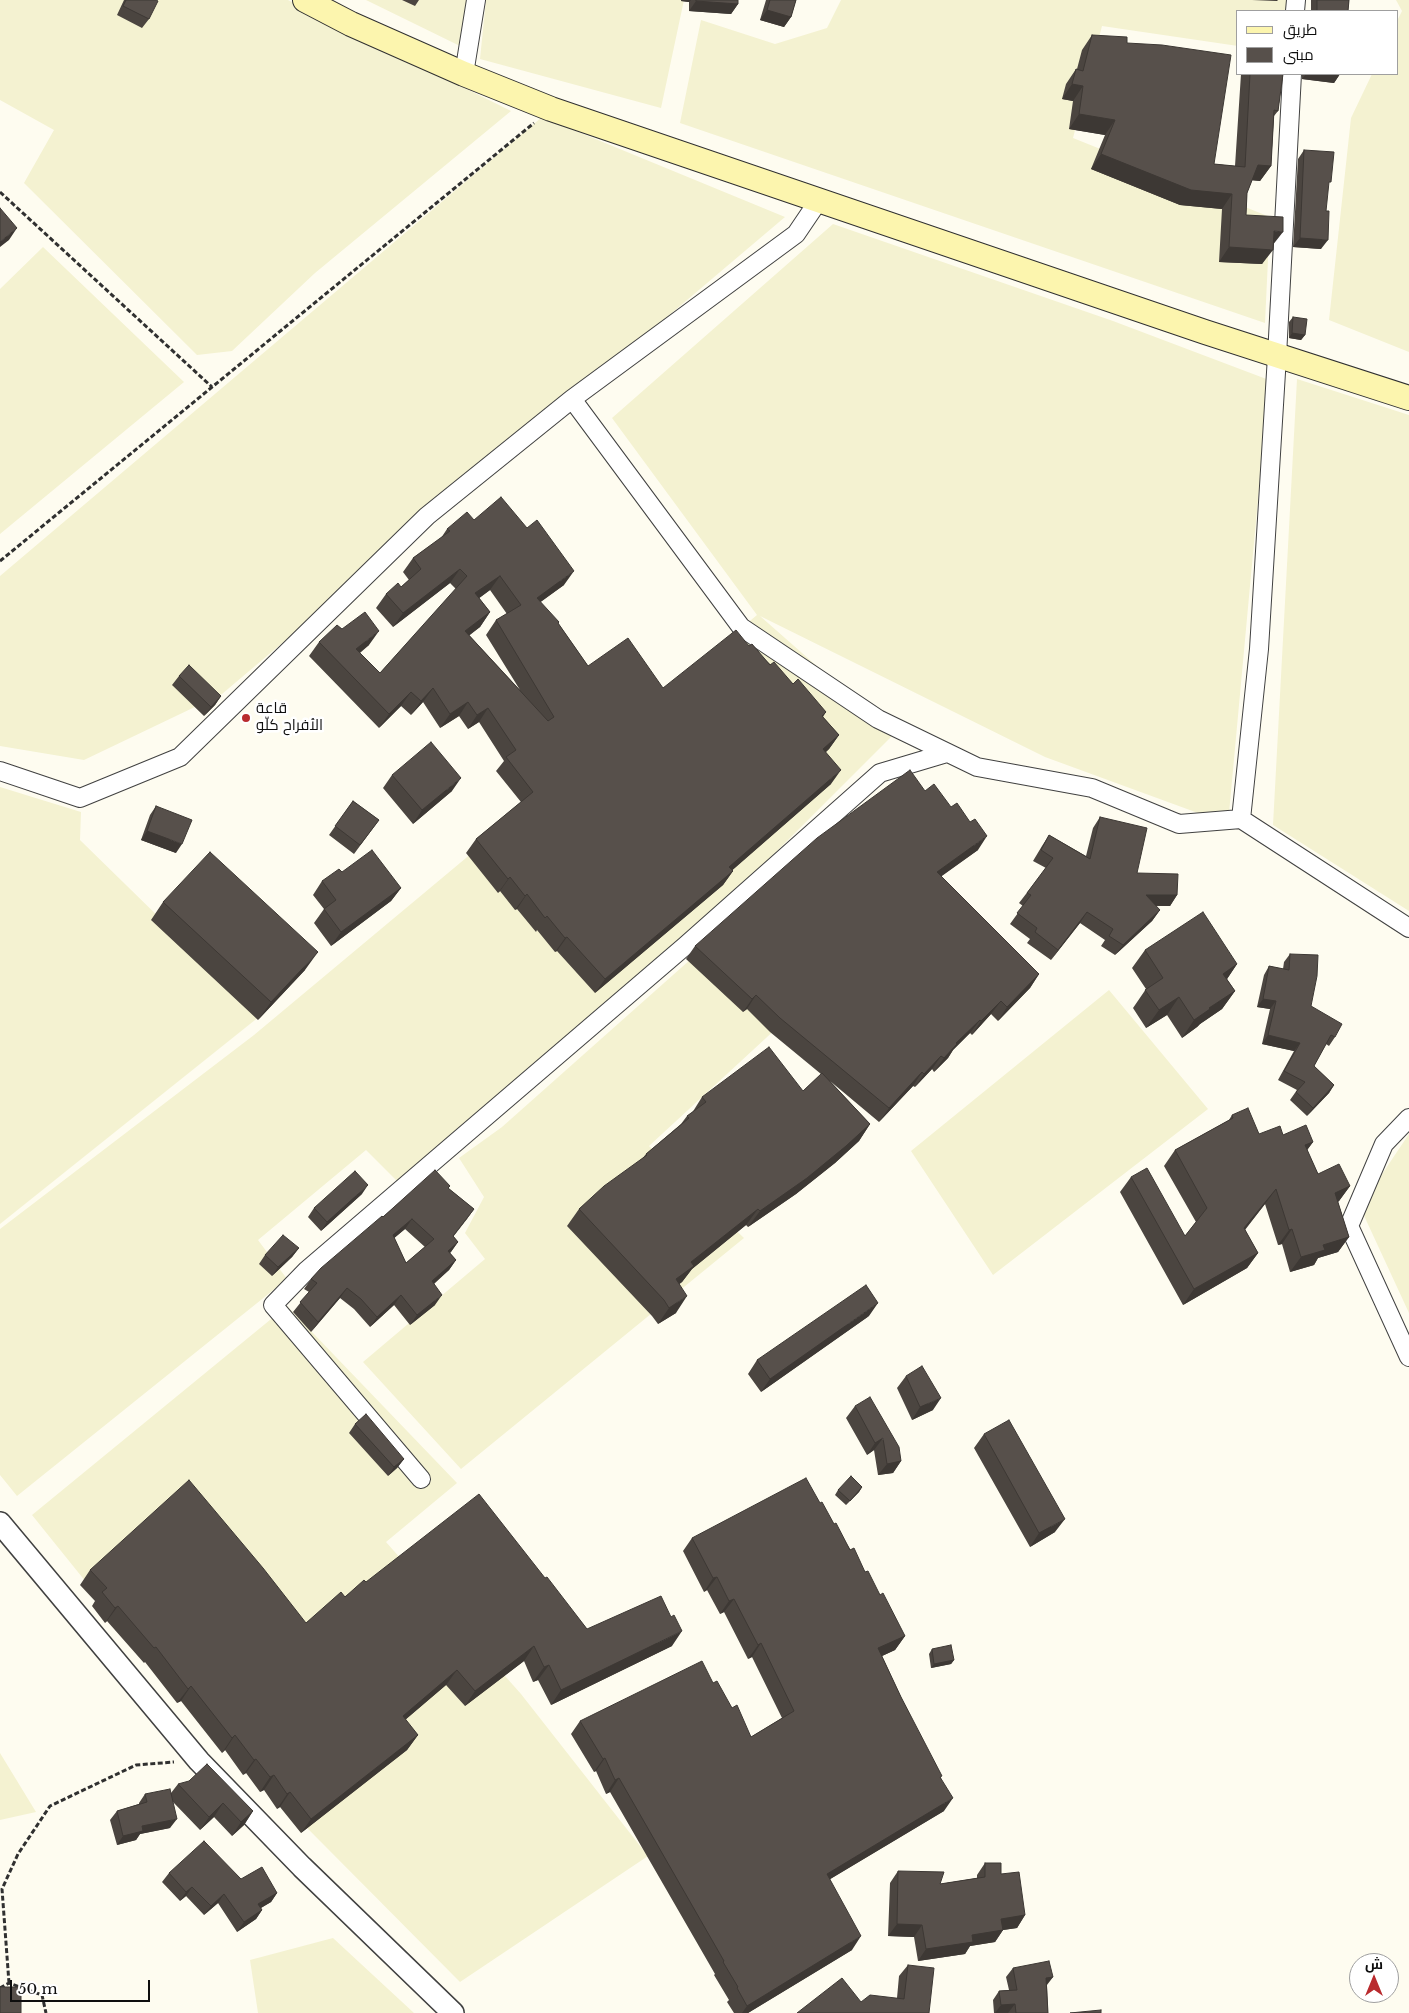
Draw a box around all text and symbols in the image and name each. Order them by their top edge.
legend [1236,10,1399,75]
text: طريق [1283,20,1317,39]
text: مبنى [1283,45,1314,64]
place label: قاعة الأفراح كلّو [256,700,323,735]
marker: قاعة الأفراح كلّو [240,712,252,724]
north arrow [1349,1953,1399,2003]
text: ش [1365,1955,1383,1973]
scale bar [12,1970,152,2002]
text: 50 m [18,1979,58,1998]

